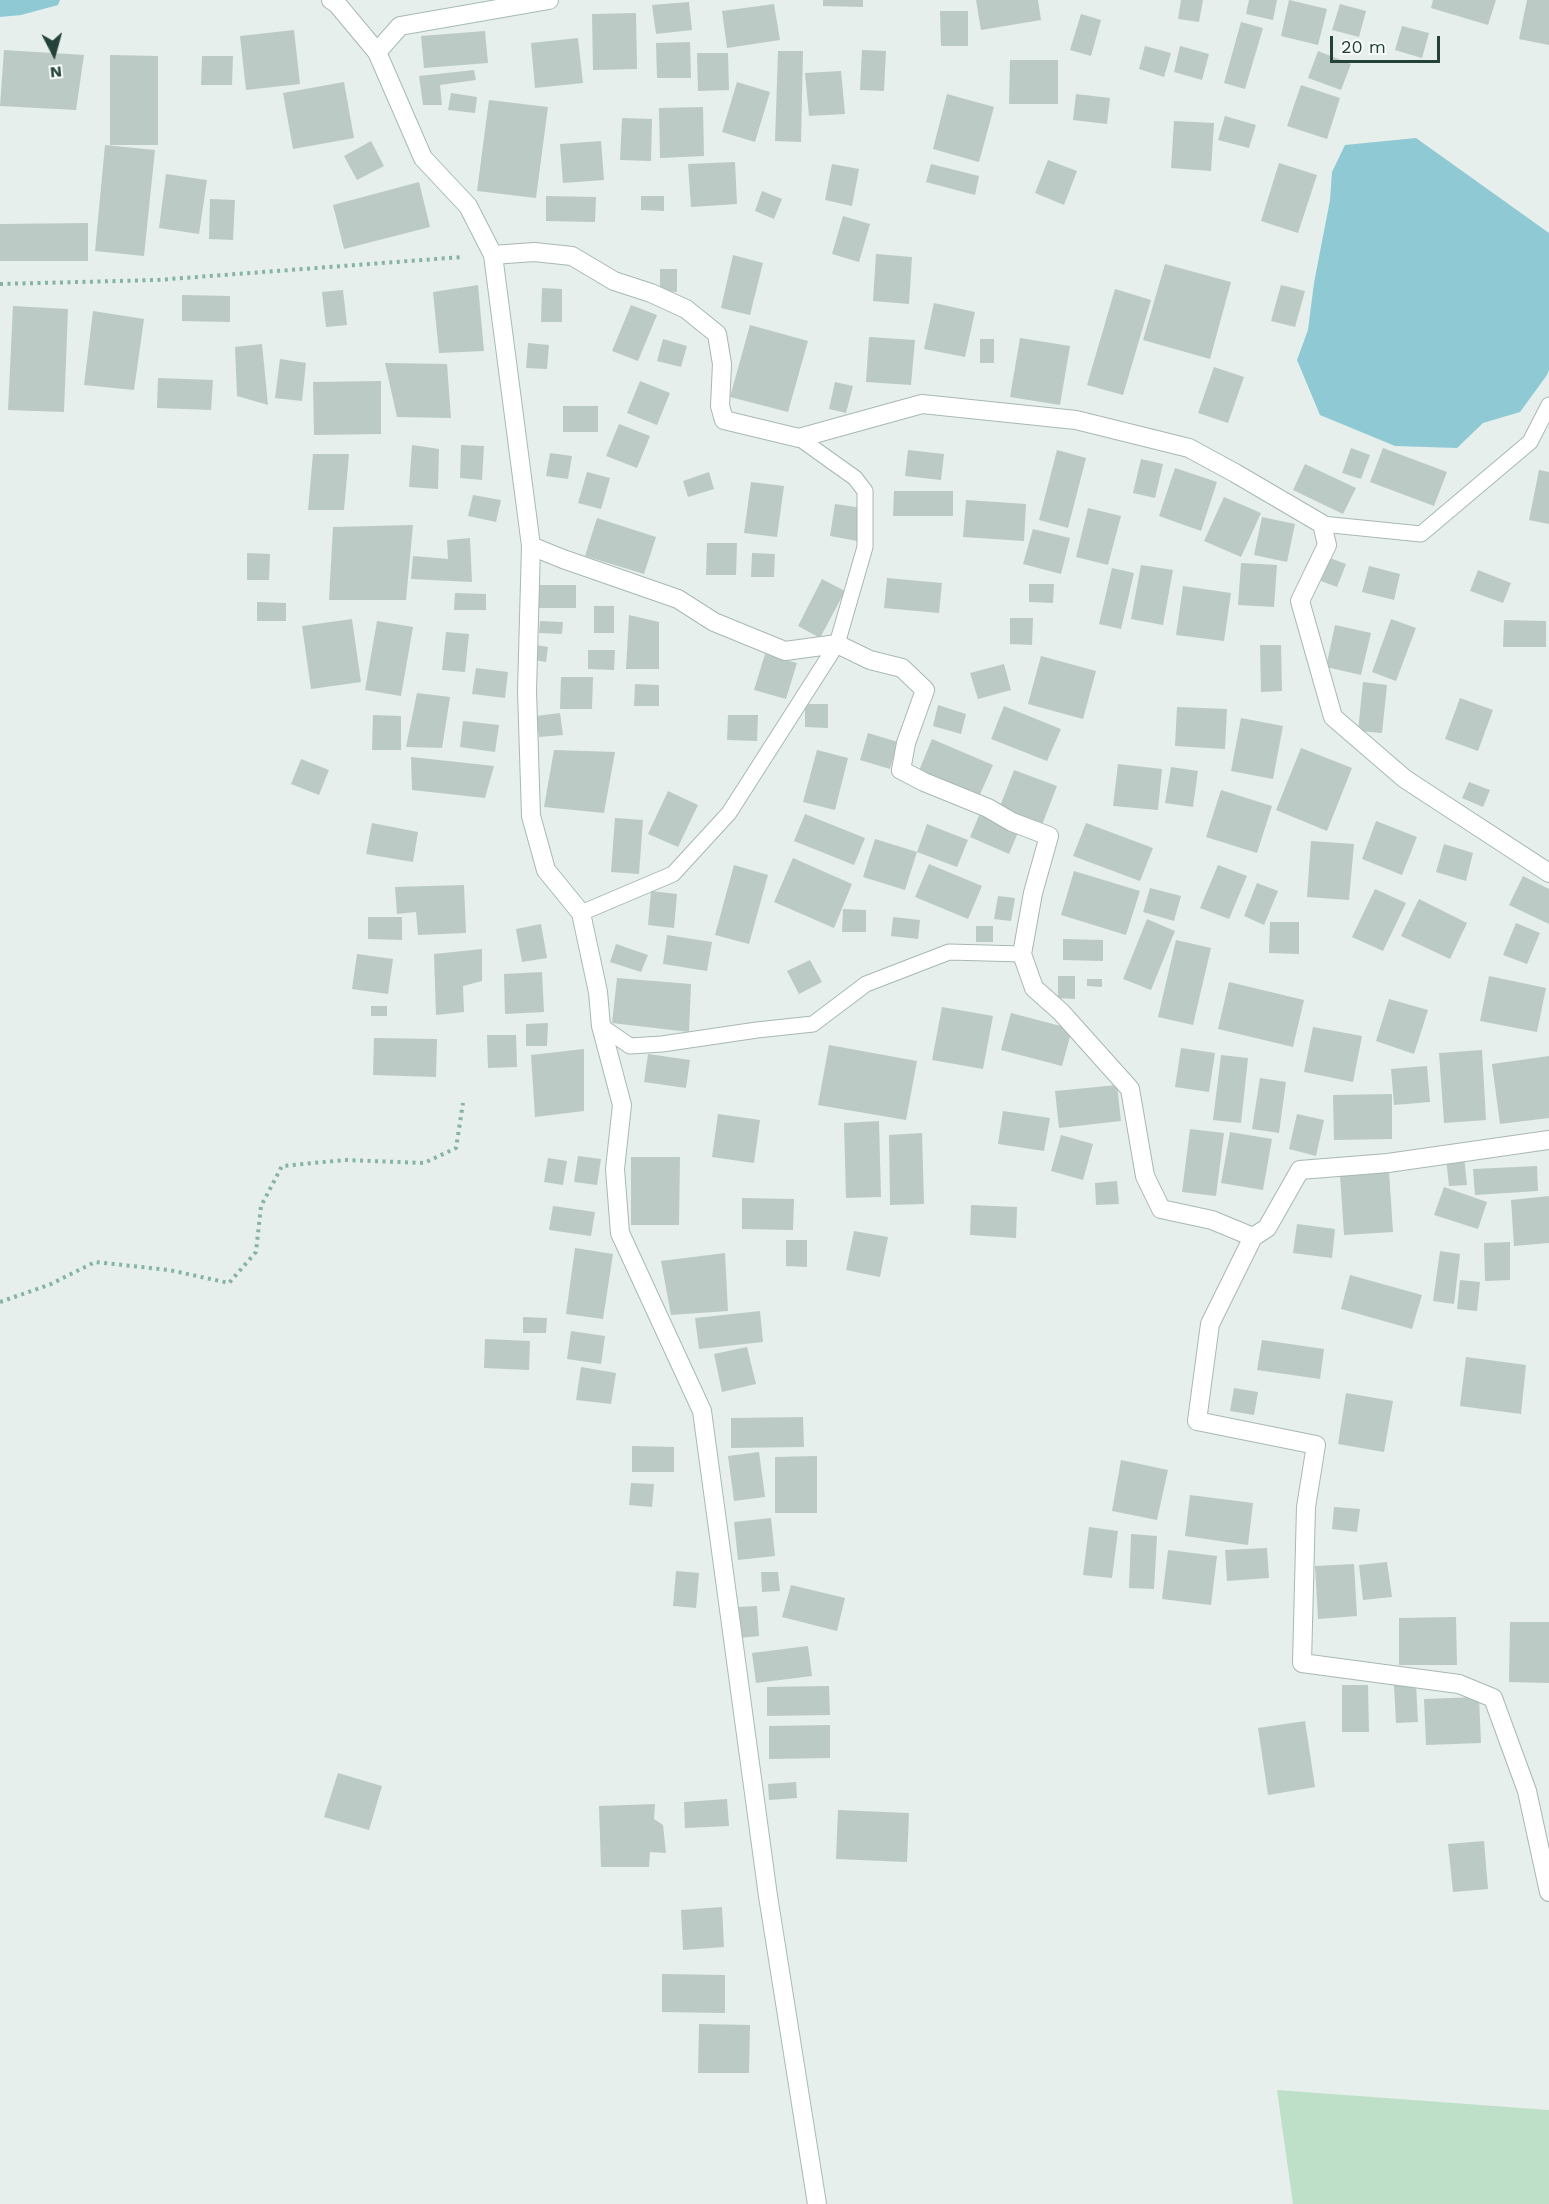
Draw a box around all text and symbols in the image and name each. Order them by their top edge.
north arrow [24,24,84,84]
scale bar [1333,24,1442,62]
text: 20 m [1341,36,1386,57]
text: N [49,62,63,82]

